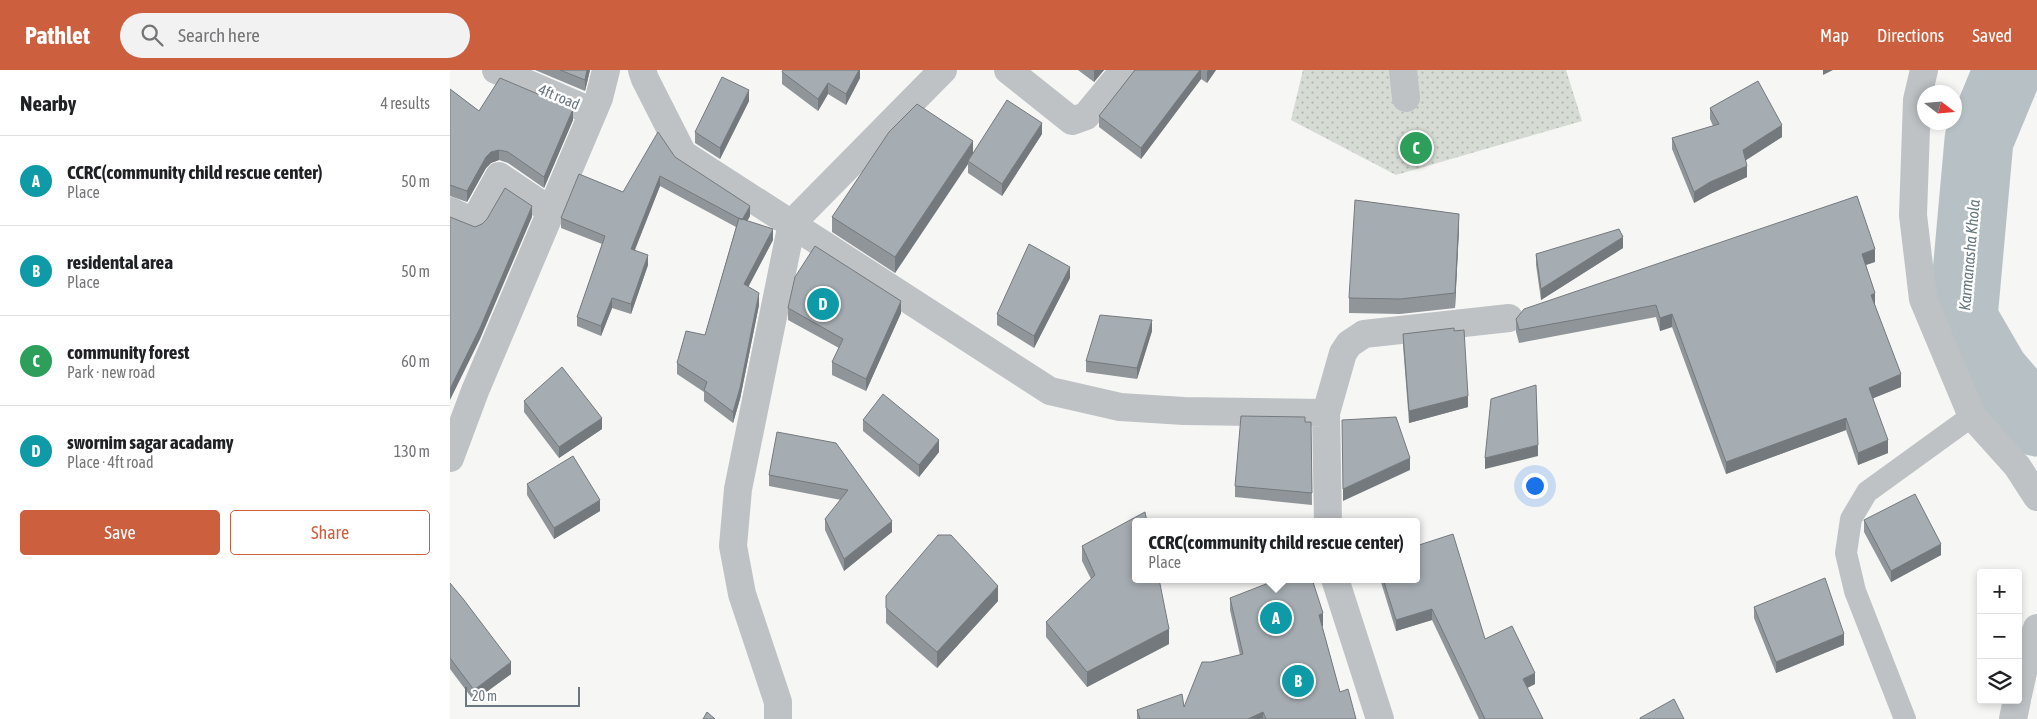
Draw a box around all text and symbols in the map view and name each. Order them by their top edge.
search box [120,13,470,58]
icon: search [138,21,166,49]
text: Pathlet [25,22,90,49]
text: Search here [178,24,260,46]
text: Map [1820,25,1849,46]
text: Directions [1877,25,1944,46]
text: Saved [1972,25,2012,46]
street label: 4ft road [536,80,582,113]
north arrow [1917,85,1962,130]
text: Nearby [20,91,76,115]
text: 4 results [380,94,430,112]
pin: C [1400,129,1432,167]
text: CCRC(community child rescue center) [67,161,323,183]
text: A [32,172,40,190]
text: 50 m [401,172,430,190]
text: Place [67,183,100,201]
water label: Karmanasha Khola [1955,198,1983,311]
text: residental area [67,251,173,273]
text: B [32,262,40,280]
text: 50 m [401,262,430,280]
text: Place [67,273,100,291]
pin: D [807,285,839,323]
text: community forest [67,341,190,363]
text: C [32,352,40,370]
text: 60 m [401,352,430,370]
text: Park · new road [67,363,155,381]
text: swornim sagar acadamy [67,431,234,453]
text: D [32,442,40,460]
text: 130 m [394,442,430,460]
text: Place · 4ft road [67,453,154,471]
your location [1522,473,1548,499]
button: Save [20,510,220,555]
button: Share [230,510,430,555]
popup [1132,518,1420,583]
text: CCRC(community child rescue center) [1148,531,1404,553]
text: Place [1148,553,1181,571]
map controls [1977,569,2022,704]
button: + [1977,569,2022,614]
pin: A [1260,599,1292,637]
button: − [1977,614,2022,659]
button: layers [1977,659,2022,704]
pin: B [1282,662,1314,700]
scale bar [465,684,580,707]
text: 20 m [472,688,497,704]

